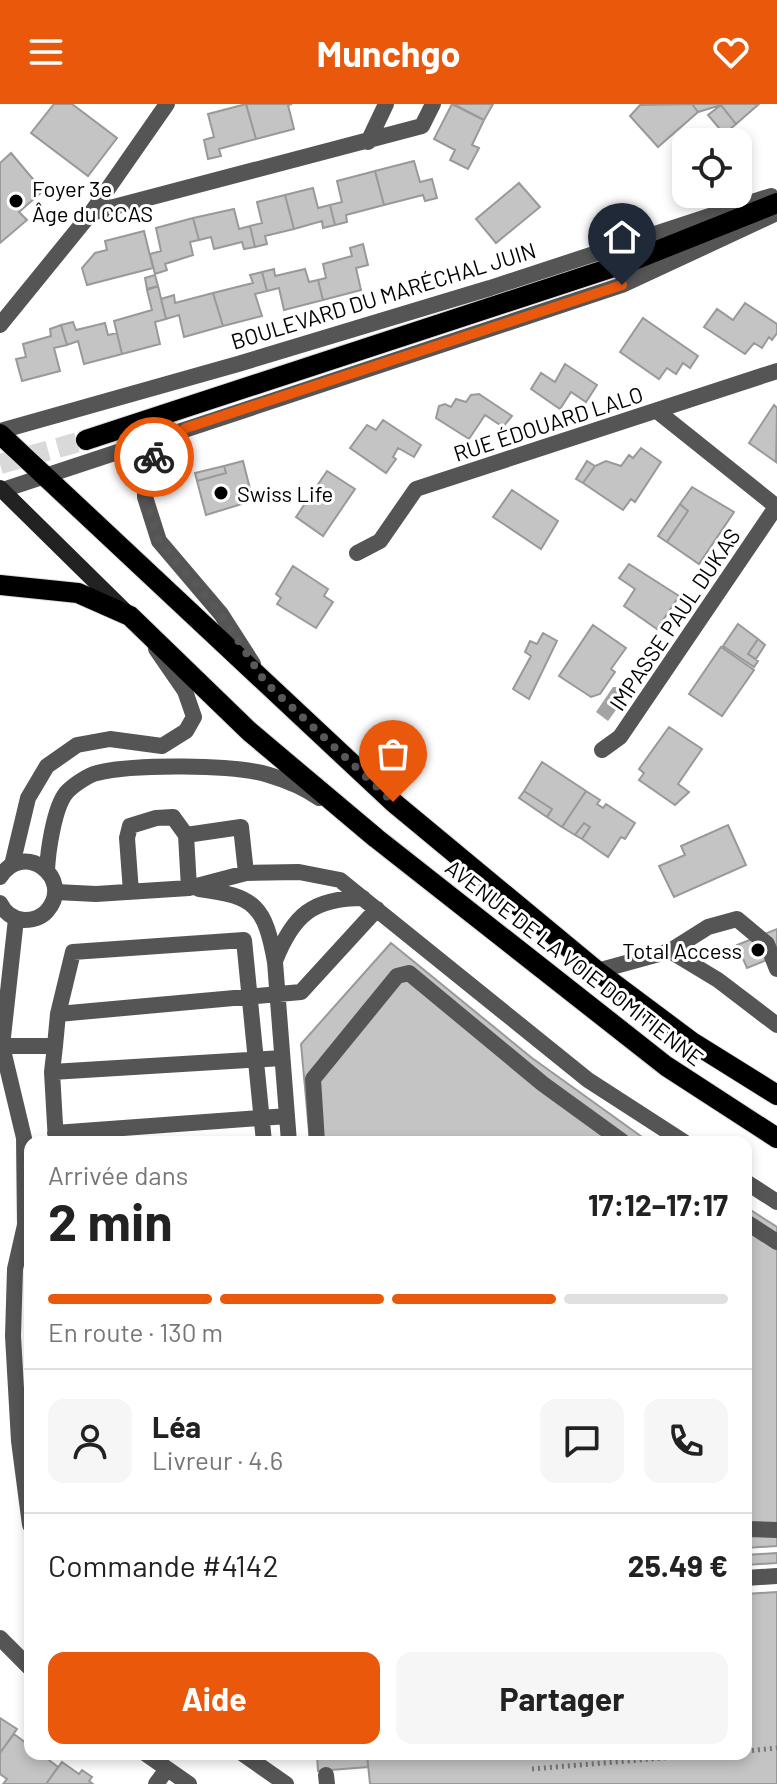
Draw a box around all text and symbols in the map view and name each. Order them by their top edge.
icon: menu [24,30,68,74]
icon: heart [709,30,753,74]
text: Munchgo [316,31,461,74]
map controls [672,128,752,208]
button: locate [672,128,752,208]
place label: Foyer 3e Âge du CCAS [32,175,153,226]
marker: Foyer 3e Âge du CCAS [7,192,25,210]
pin [588,203,656,285]
icon: home [600,215,644,259]
street label: BOULEVARD DU MARÉCHAL JUIN [227,236,539,354]
street label: RUE ÉDOUARD LALO [450,380,646,466]
courier [114,417,194,497]
icon: bike [132,435,176,479]
place label: Swiss Life [237,480,333,506]
marker: Swiss Life [212,484,230,502]
street label: IMPASSE PAUL DUKAS [603,523,745,715]
pin [359,720,427,802]
icon: bag [371,732,415,776]
street label: AVENUE DE LA VOIE DOMITIENNE [441,853,709,1071]
place label: Total Access [622,937,742,963]
marker: Total Access [749,941,767,959]
text: Arrivée dans [48,1159,188,1190]
text: 17:12–17:17 [588,1186,728,1222]
text: 2 min [48,1189,173,1251]
text: En route · 130 m [48,1316,223,1347]
button: person [48,1399,132,1483]
button: chat [540,1399,624,1483]
button: phone [644,1399,728,1483]
text: Léa [152,1408,201,1444]
text: Livreur · 4.6 [152,1444,283,1475]
text: Commande #4142 [48,1547,278,1583]
text: 25.49 € [628,1547,728,1583]
button: Aide [48,1652,380,1744]
button: Partager [396,1652,728,1744]

